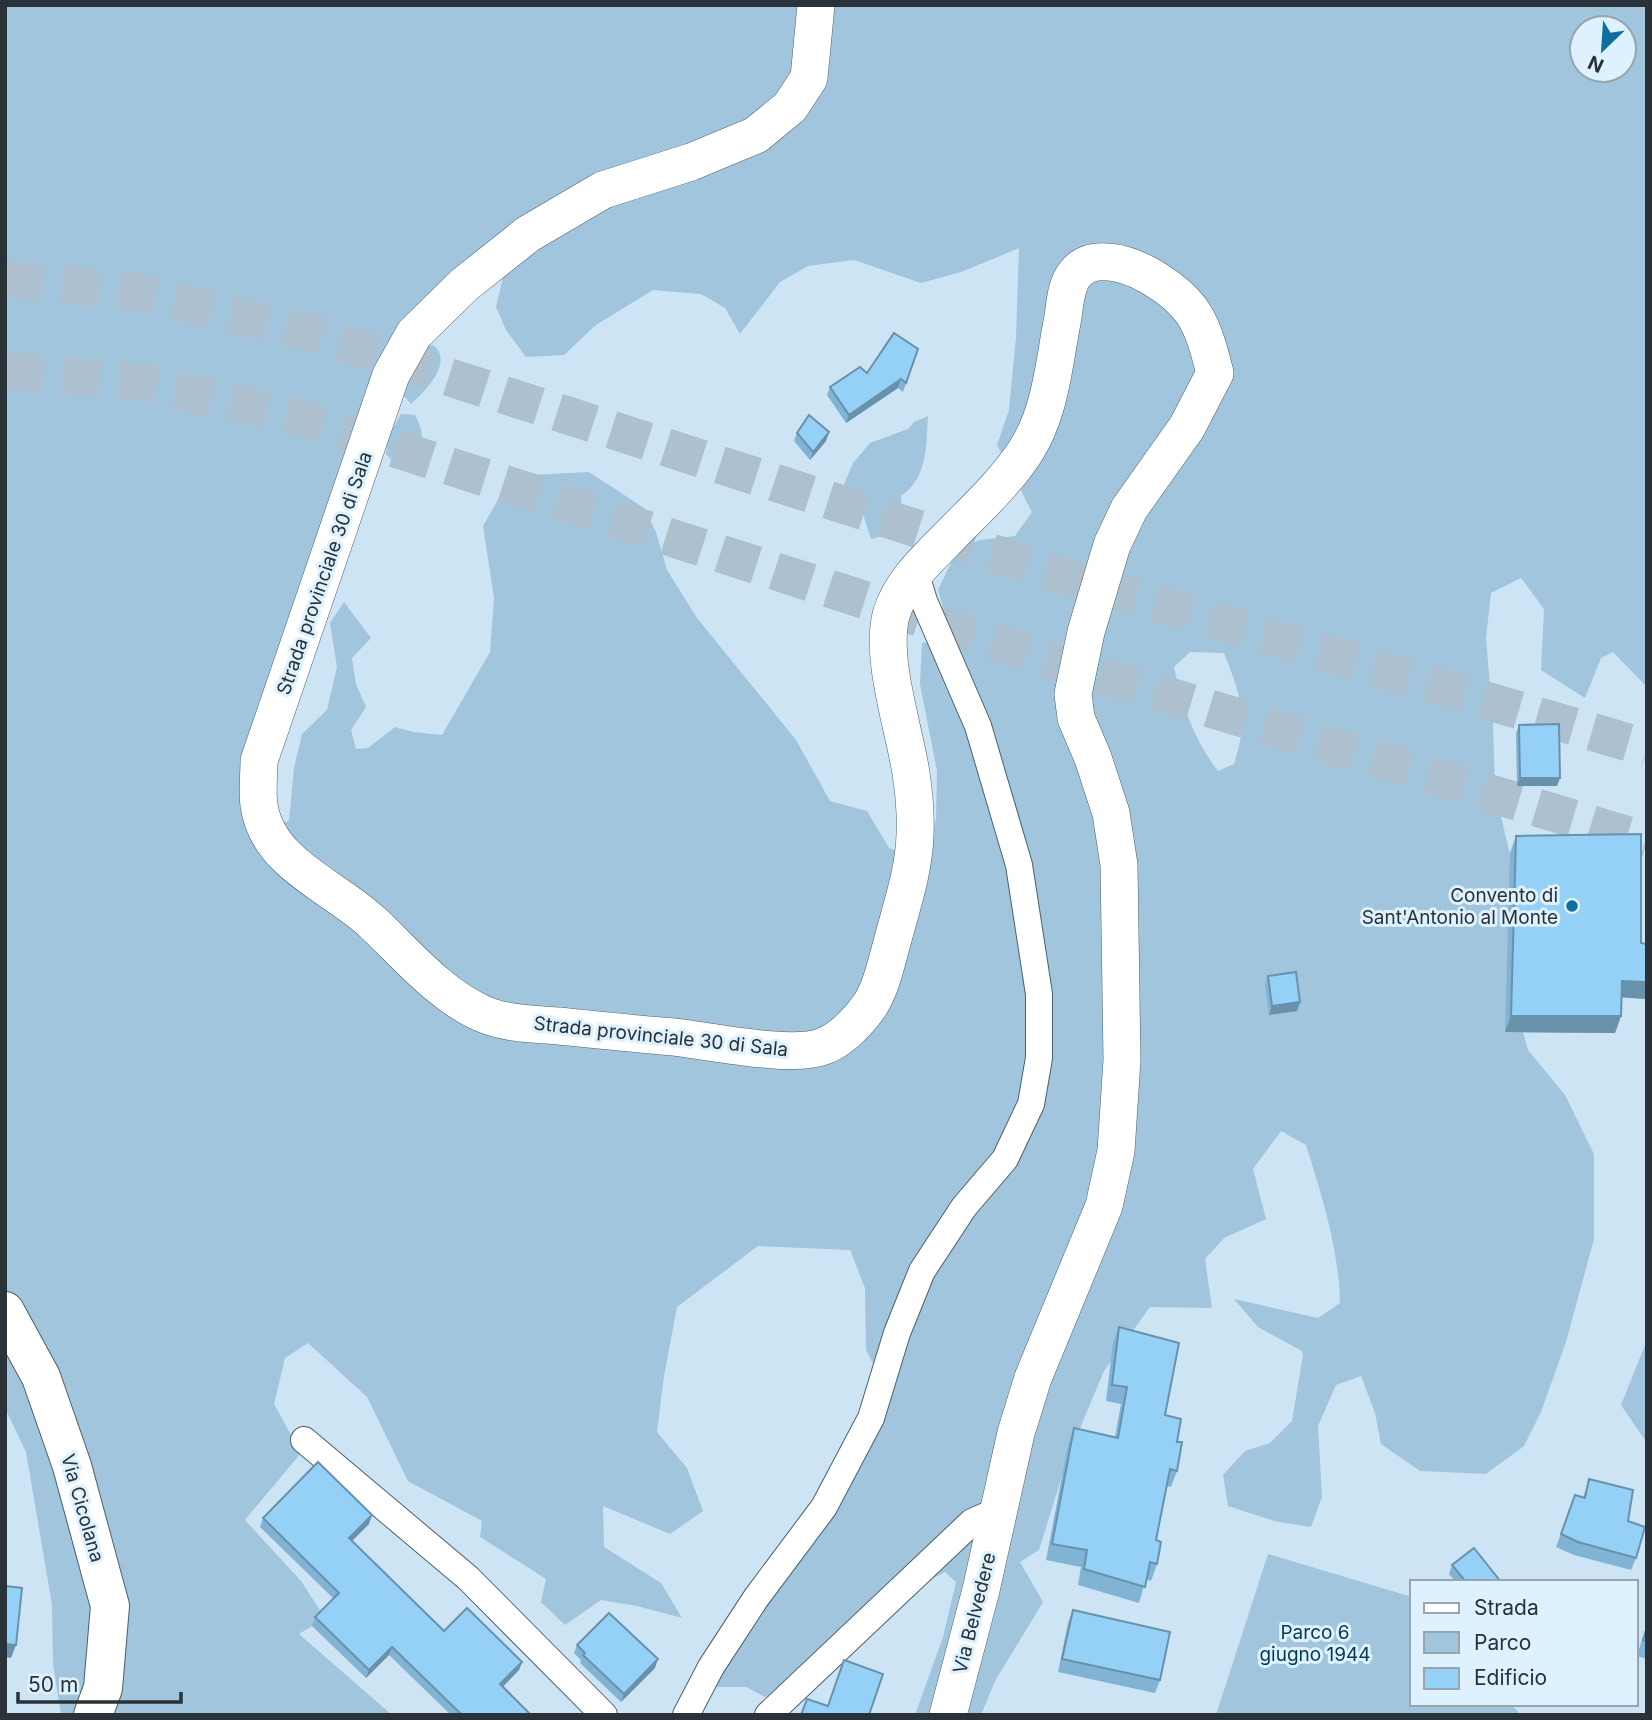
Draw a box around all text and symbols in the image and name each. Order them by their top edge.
north arrow [1568,14,1638,84]
text: N [1585,50,1607,77]
street label: Strada provinciale 30 di Sala [272,448,377,698]
place label: Convento di Sant'Antonio al Monte [1362,884,1558,929]
marker: Convento di Sant'Antonio al Monte [1564,898,1580,914]
street label: Strada provinciale 30 di Sala [533,1012,789,1061]
street label: Via Cicolana [56,1451,109,1565]
street label: Via Belvedere [948,1550,1001,1676]
legend [1410,1580,1638,1706]
text: Strada [1474,1595,1539,1620]
park label: Parco 6 giugno 1944 [1259,1621,1371,1666]
text: Parco [1474,1630,1531,1655]
scale bar [18,1660,180,1704]
text: Edificio [1474,1665,1547,1690]
text: 50 m [28,1672,78,1697]

